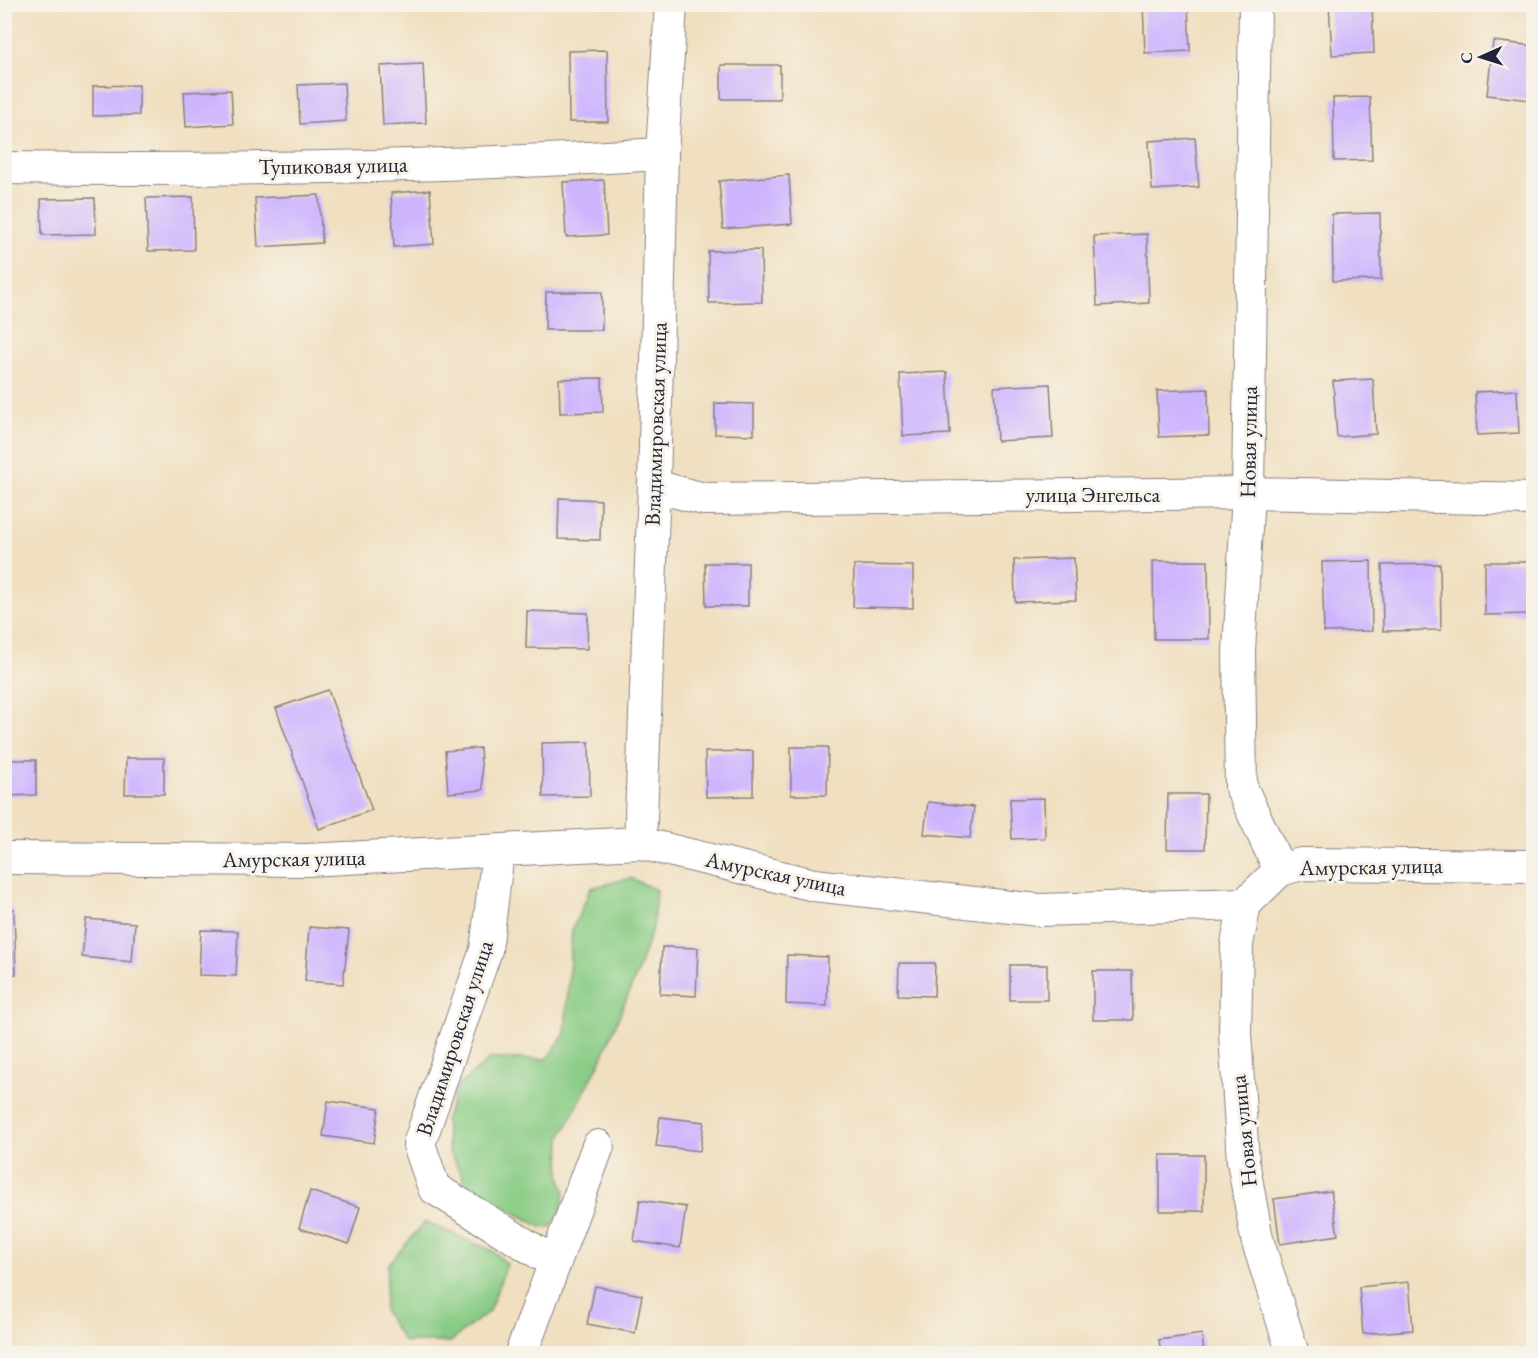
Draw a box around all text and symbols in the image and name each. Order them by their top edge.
north arrow [1451,27,1511,87]
text: С [1456,52,1477,64]
street label: Тупиковая улица [258,150,408,181]
street label: Владимировская улица [637,321,674,527]
street label: Новая улица [1233,385,1264,498]
street label: улица Энгельса [1026,480,1161,509]
street label: Амурская улица [221,843,366,874]
street label: Амурская улица [702,844,849,903]
street label: Амурская улица [1298,851,1443,882]
street label: Владимировская улица [409,936,500,1140]
street label: Новая улица [1223,1073,1264,1188]

